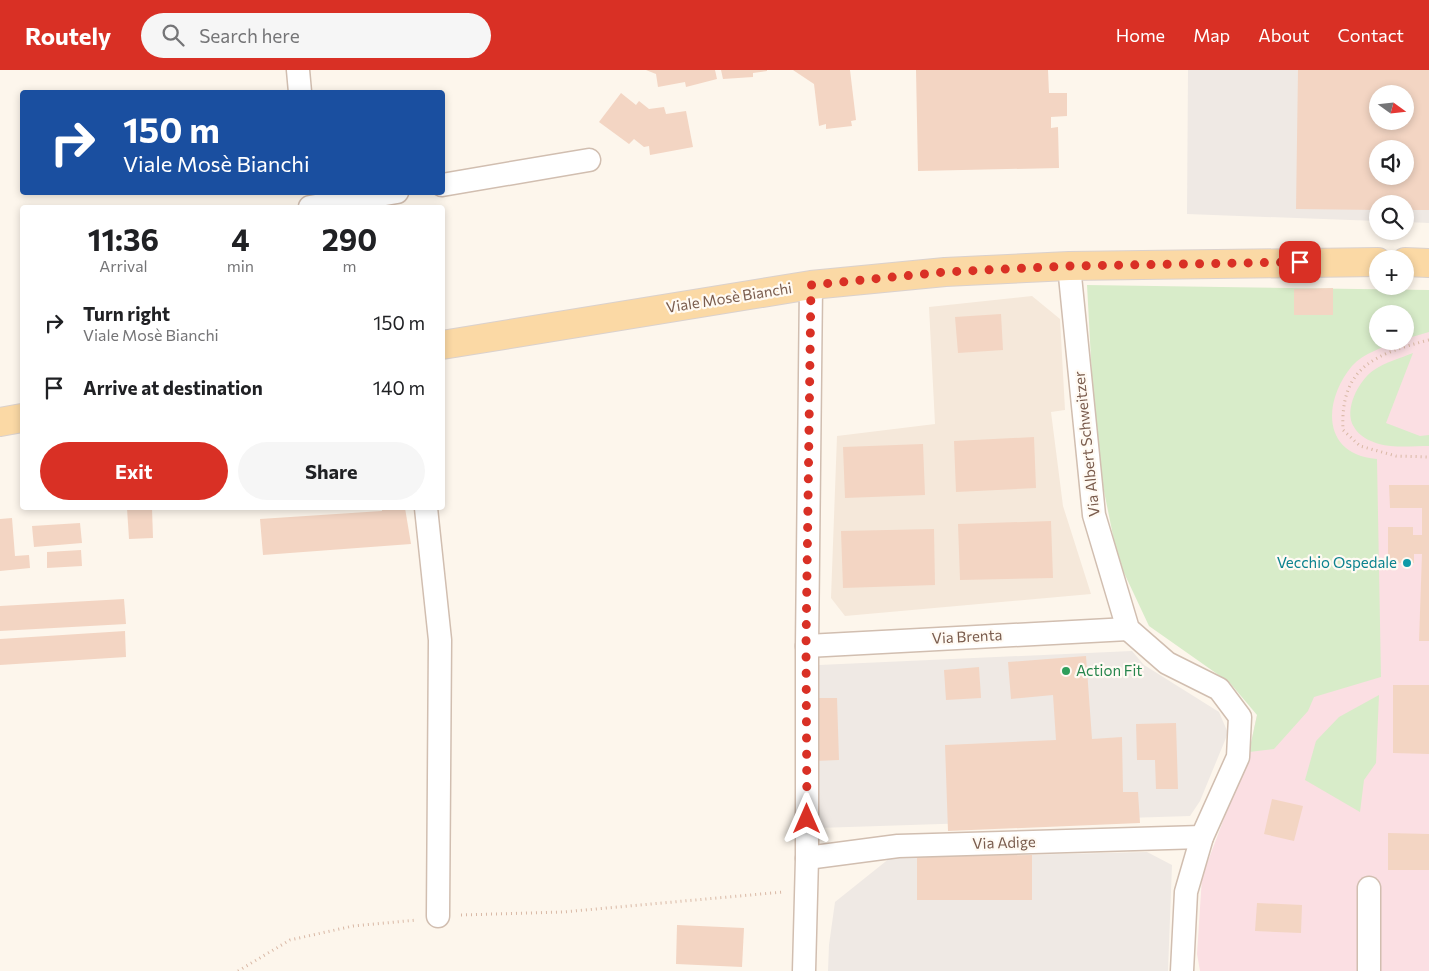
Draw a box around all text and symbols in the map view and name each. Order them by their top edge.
search box [141,13,491,58]
text: Routely [25,21,111,50]
icon: search [159,21,187,49]
text: Search here [199,24,300,47]
text: Home [1116,24,1165,46]
text: Map [1193,24,1230,46]
text: About [1258,24,1310,46]
text: Contact [1338,24,1404,46]
north arrow [1369,85,1414,130]
map controls [1369,85,1414,350]
text: 150 m [123,107,220,150]
icon: right [40,110,105,175]
button: sound [1369,140,1414,185]
text: Viale Mosè Bianchi [123,150,310,177]
button: search [1369,195,1414,240]
text: 11:36 [88,220,159,257]
text: 4 [231,220,250,257]
text: 290 [322,220,377,257]
pin [1279,241,1321,283]
icon: arrive [1286,248,1314,276]
button: + [1369,250,1414,295]
text: Arrival [99,256,148,275]
text: min [227,256,254,275]
text: m [343,256,356,275]
street label: Viale Mosè Bianchi [665,278,793,316]
text: Turn right [83,302,170,325]
button: − [1369,305,1414,350]
icon: right [40,309,68,337]
text: 150 m [373,311,425,334]
text: Viale Mosè Bianchi [83,325,219,344]
street label: Via Albert Schweitzer [1069,370,1103,518]
icon: arrive [40,374,68,402]
text: Arrive at destination [83,376,263,399]
text: 140 m [373,376,425,399]
button: Exit [40,442,228,500]
button: Share [238,442,425,500]
place label: Vecchio Ospedale [1277,553,1397,571]
marker: Vecchio Ospedale [1401,557,1413,569]
street label: Via Brenta [931,625,1003,647]
place label: Action Fit [1076,661,1142,679]
marker: Action Fit [1060,665,1072,677]
position arrow [780,792,832,844]
street label: Via Adige [972,832,1036,852]

